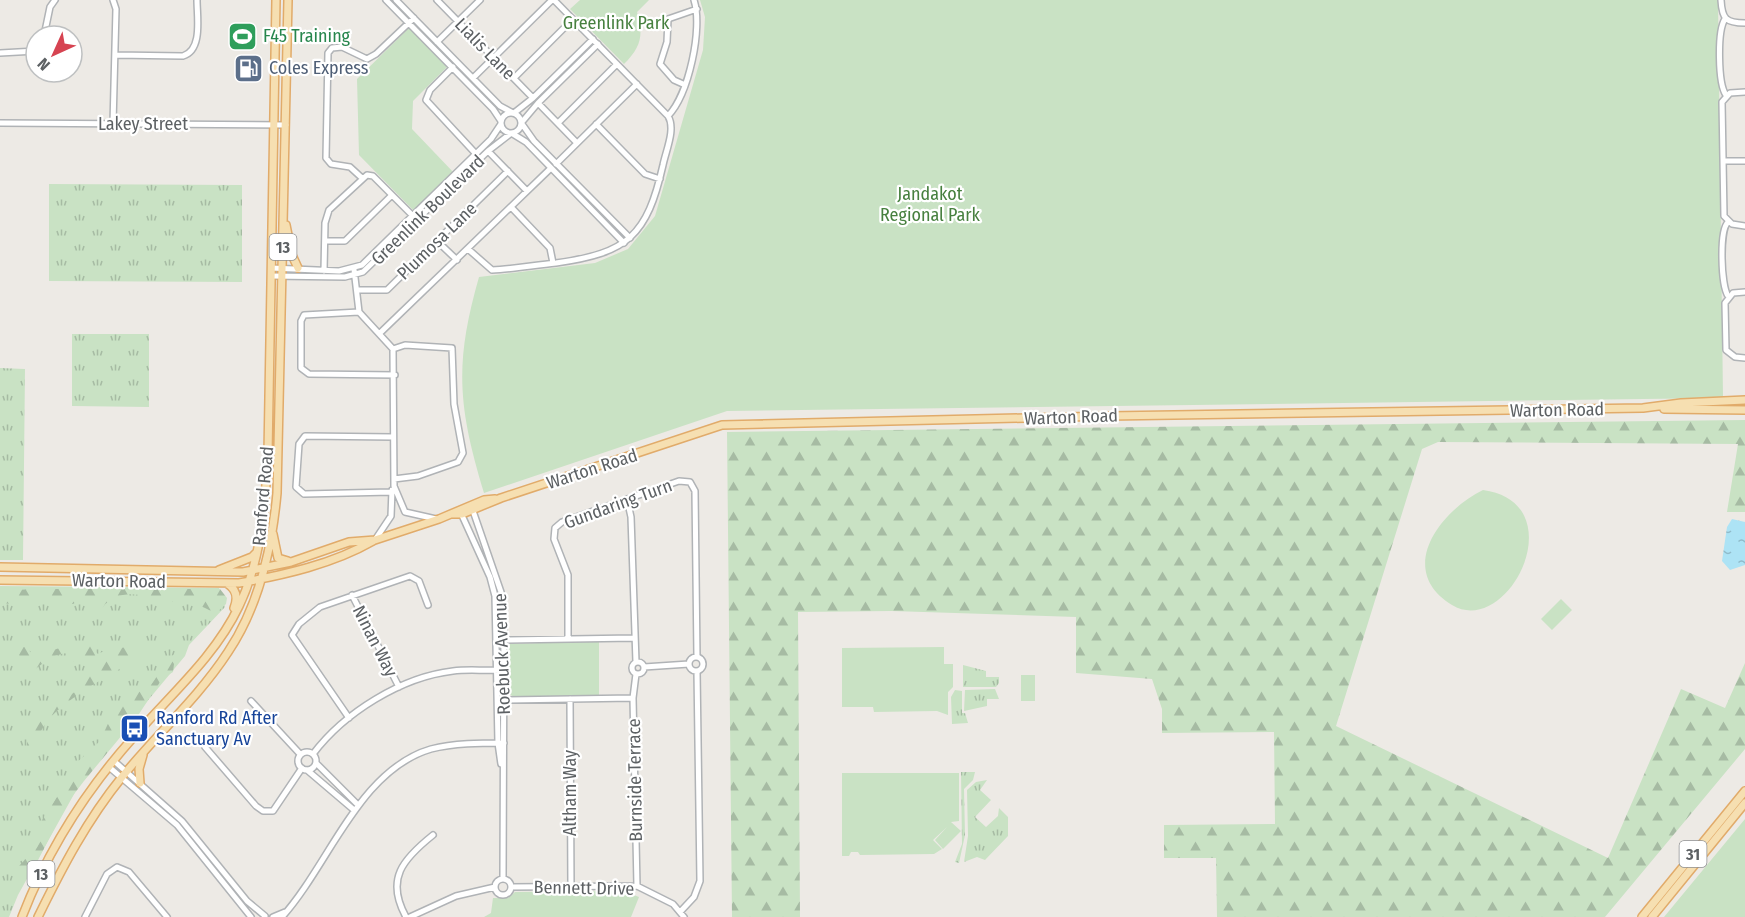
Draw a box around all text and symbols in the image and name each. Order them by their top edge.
park label: Greenlink Park [563,12,670,34]
street label: Lialis Lane [450,14,520,85]
sports icon: F45 Training [226,20,258,52]
north arrow [24,24,84,84]
place label: F45 Training [263,25,351,47]
fuel station icon: Coles Express [232,52,264,84]
text: N [34,54,54,74]
place label: Coles Express [269,57,369,79]
street label: Lakey Street [98,113,188,135]
street label: Greenlink Boulevard [367,150,489,270]
park label: Jandakot Regional Park [880,183,981,226]
street label: Plumosa Lane [393,197,482,284]
road number: 13 [270,234,296,260]
street label: Warton Road [1510,398,1604,422]
street label: Warton Road [1024,404,1118,430]
street label: Warton Road [544,444,640,494]
street label: Ranford Road [248,445,278,547]
street label: Gundaring Turn [561,474,675,534]
street label: Warton Road [72,569,166,593]
street label: Roebuck Avenue [489,593,515,715]
street label: Ninan Way [348,602,402,680]
place label: Ranford Rd After Sanctuary Av [156,707,278,750]
bus stop icon: Ranford Rd After Sanctuary Av [119,712,151,744]
street label: Burnside Terrace [623,718,647,842]
street label: Altham Way [559,750,581,836]
road number: 31 [1680,841,1706,867]
road number: 13 [28,861,54,887]
street label: Bennett Drive [533,876,635,900]

